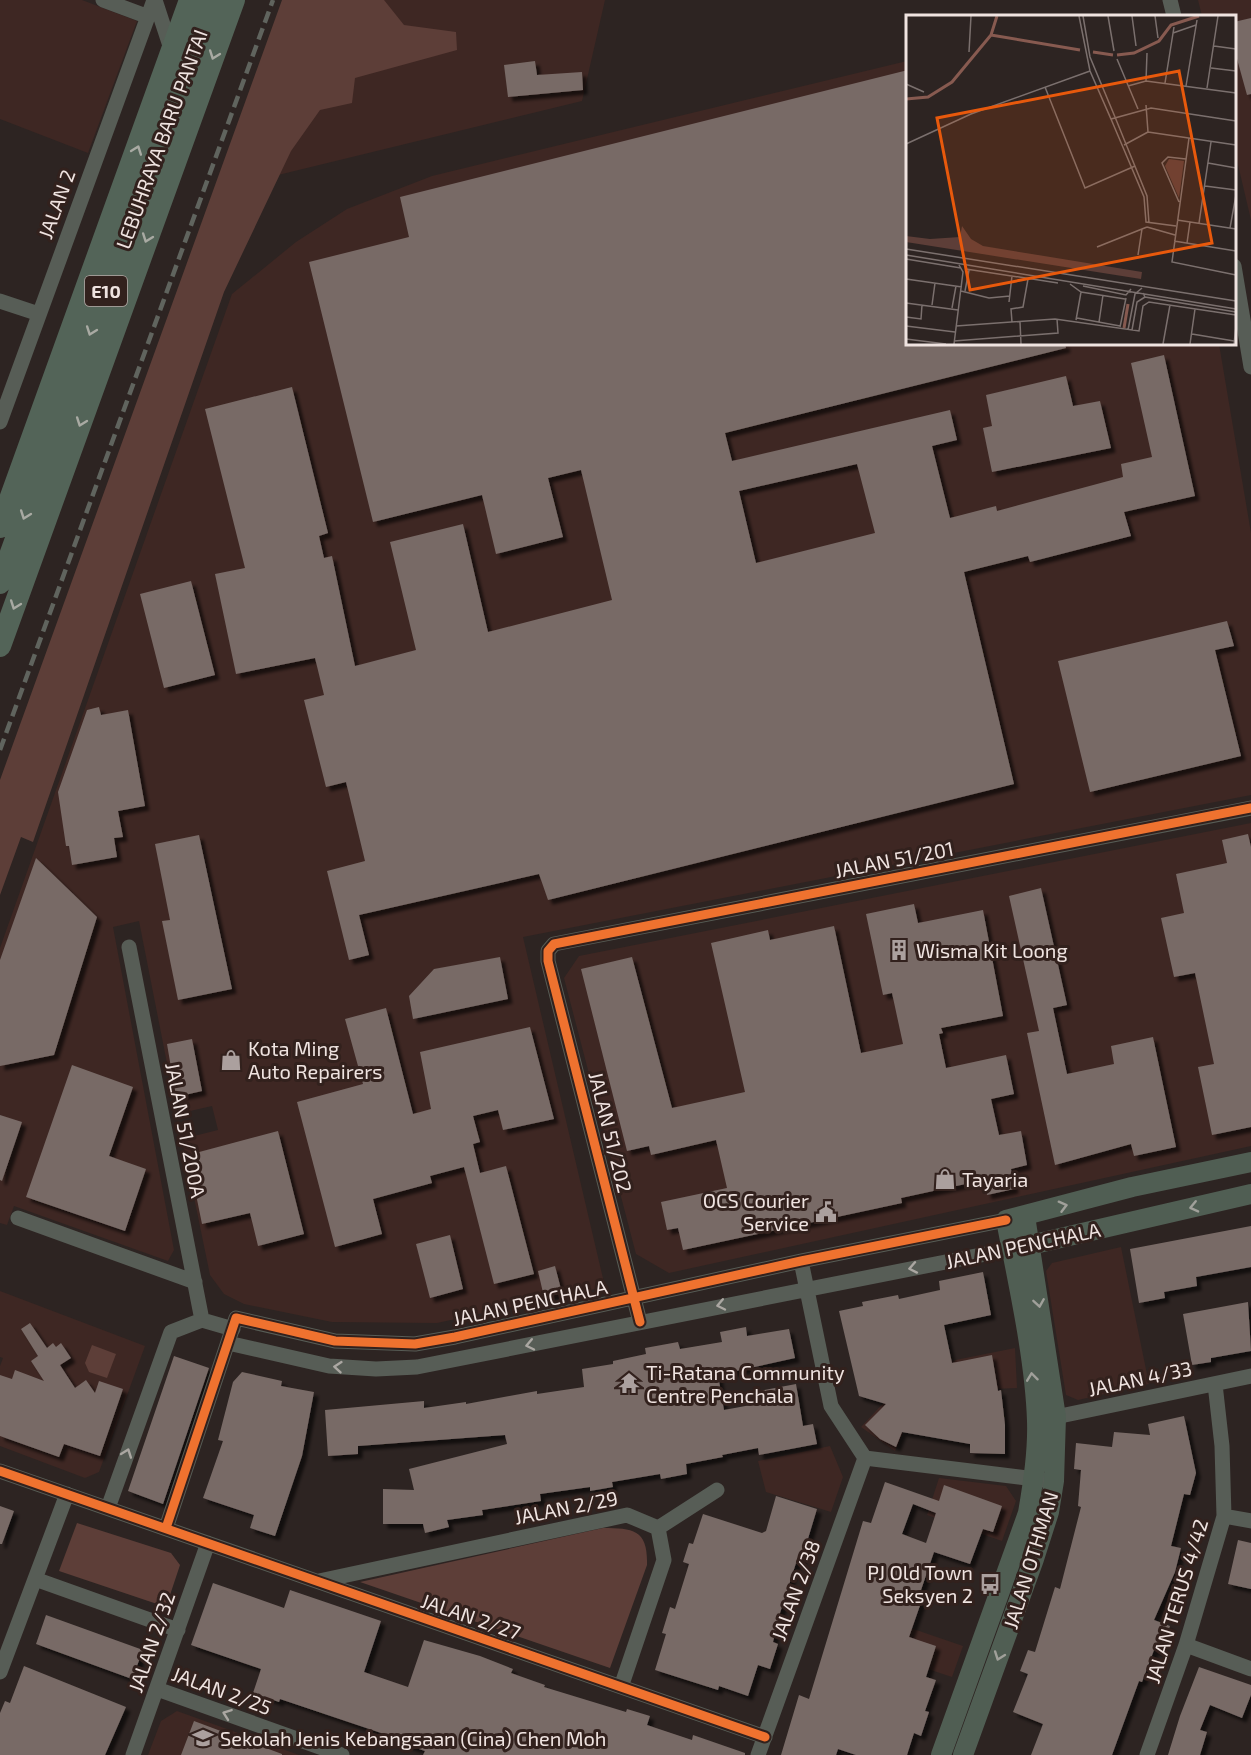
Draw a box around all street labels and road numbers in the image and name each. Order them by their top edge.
street label: LEBUHRAYA BARU PANTAI [110,26,212,252]
street label: JALAN 2 [32,166,80,242]
road number: E10 [85,276,127,306]
street label: JALAN 51/201 [832,836,956,882]
street label: JALAN 51/200A [161,1060,211,1200]
street label: JALAN 51/202 [584,1069,638,1195]
street label: JALAN PENCHALA [943,1217,1103,1273]
street label: JALAN PENCHALA [450,1274,610,1330]
street label: JALAN 4/33 [1086,1355,1194,1401]
street label: JALAN 2/29 [512,1485,620,1529]
street label: JALAN OTHMAN [998,1488,1062,1632]
street label: JALAN TERUS 4/42 [1140,1516,1212,1686]
street label: JALAN 2/38 [766,1536,824,1644]
street label: JALAN 2/27 [418,1588,524,1644]
street label: JALAN 2/32 [123,1589,179,1695]
street label: JALAN 2/25 [169,1661,275,1719]

